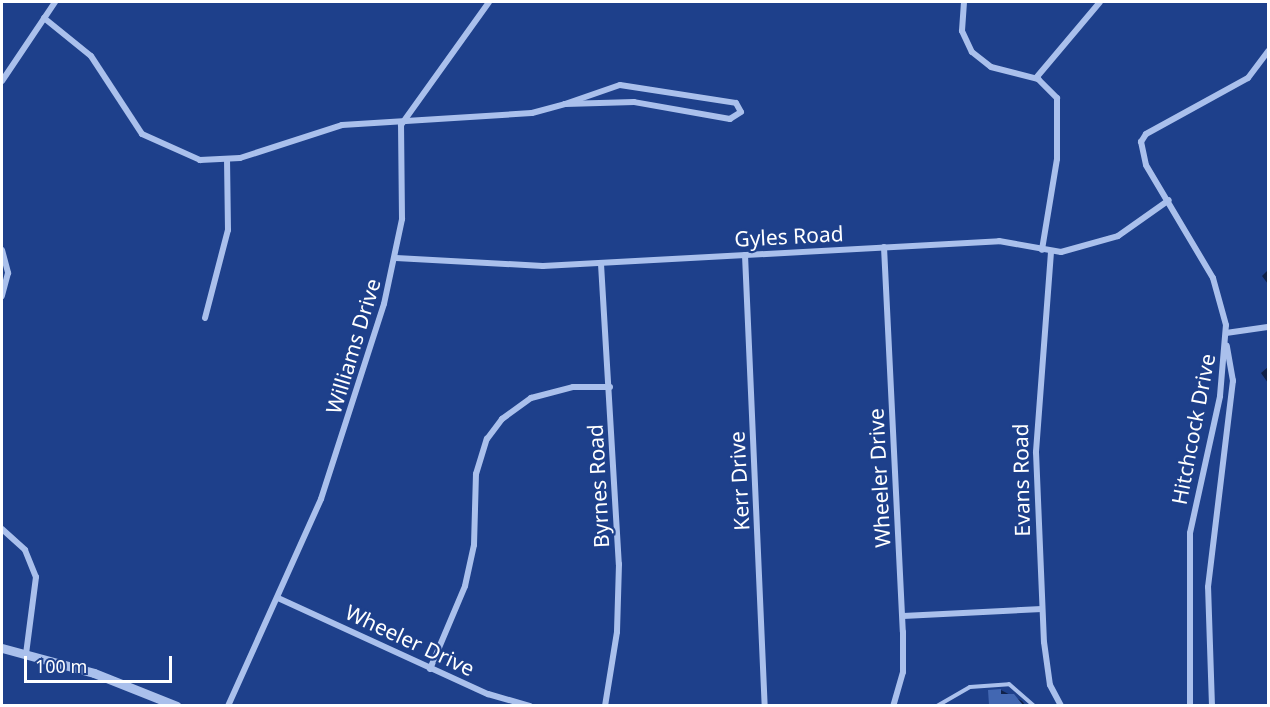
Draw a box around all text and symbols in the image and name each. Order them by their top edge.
street label: Gyles Road [734,221,844,251]
street label: Williams Drive [320,275,386,417]
street label: Hitchcock Drive [1166,351,1220,507]
street label: Wheeler Drive [863,408,895,548]
street label: Evans Road [1007,423,1035,537]
street label: Byrnes Road [582,424,614,548]
street label: Kerr Drive [724,431,754,531]
street label: Wheeler Drive [341,599,479,681]
scale bar [27,644,176,682]
text: 100 m [35,654,87,678]

